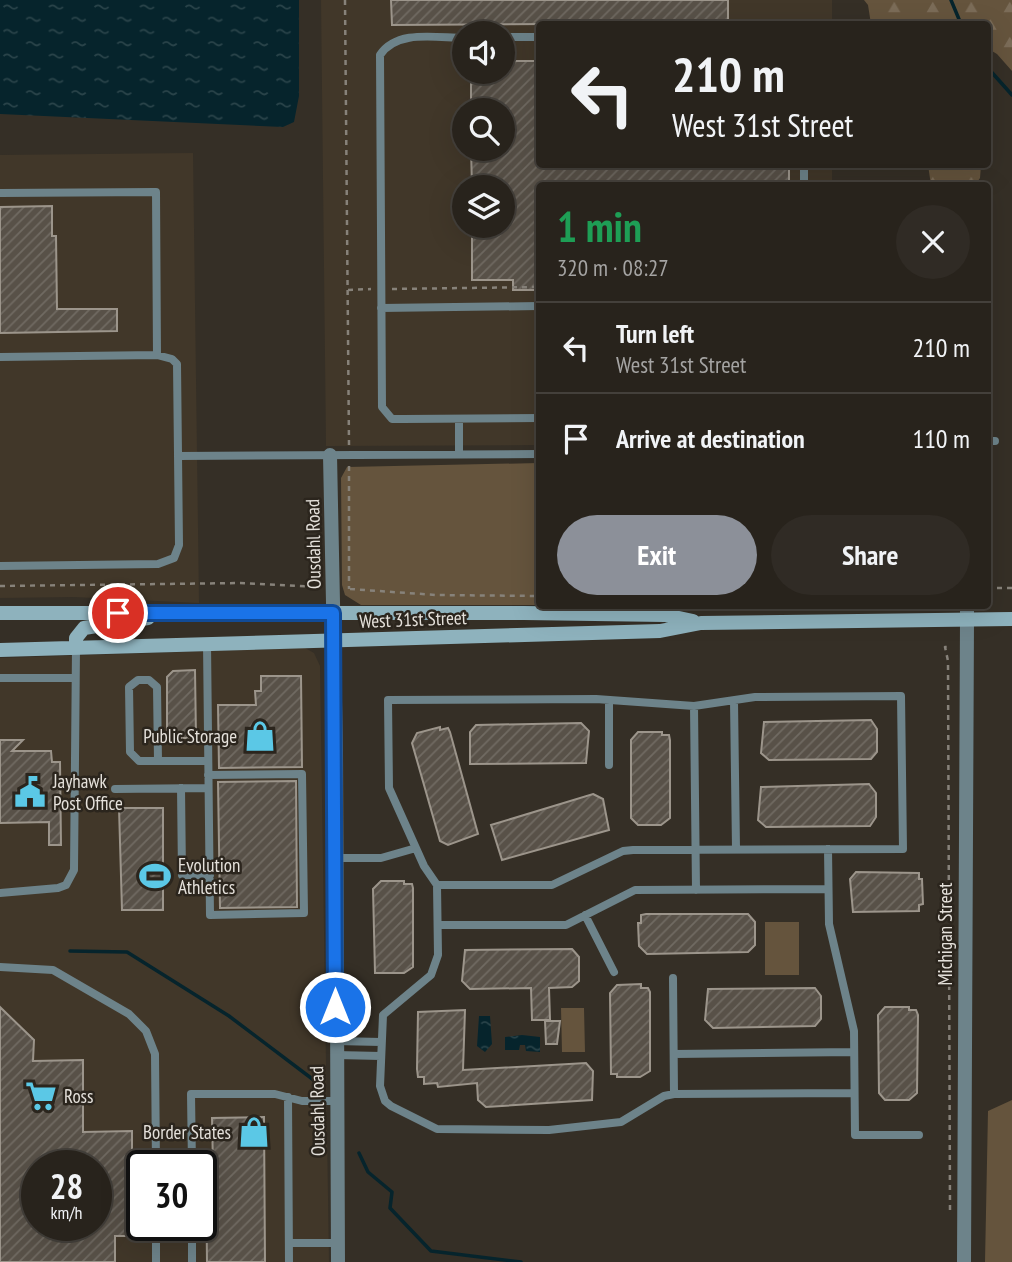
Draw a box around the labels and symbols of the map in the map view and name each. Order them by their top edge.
street label: Ousdahl Road [300,499,326,589]
pin [88,583,148,643]
street label: West 31st Street [359,605,468,633]
shop icon: Public Storage [243,719,277,753]
place label: Public Storage [143,724,237,748]
place label: Jayhawk Post Office [52,769,123,815]
public building icon: Jayhawk Post Office [13,775,47,809]
place label: Evolution Athletics [178,853,240,899]
sports icon: Evolution Athletics [138,859,172,893]
street label: Michigan Street [933,882,957,985]
position arrow [298,970,372,1044]
street label: Ousdahl Road [304,1066,330,1156]
supermarket icon: Ross [24,1079,58,1113]
place label: Ross [64,1084,93,1108]
shop icon: Border States [237,1115,271,1149]
place label: Border States [143,1120,231,1144]
speed limit sign: 30 [126,1150,217,1241]

